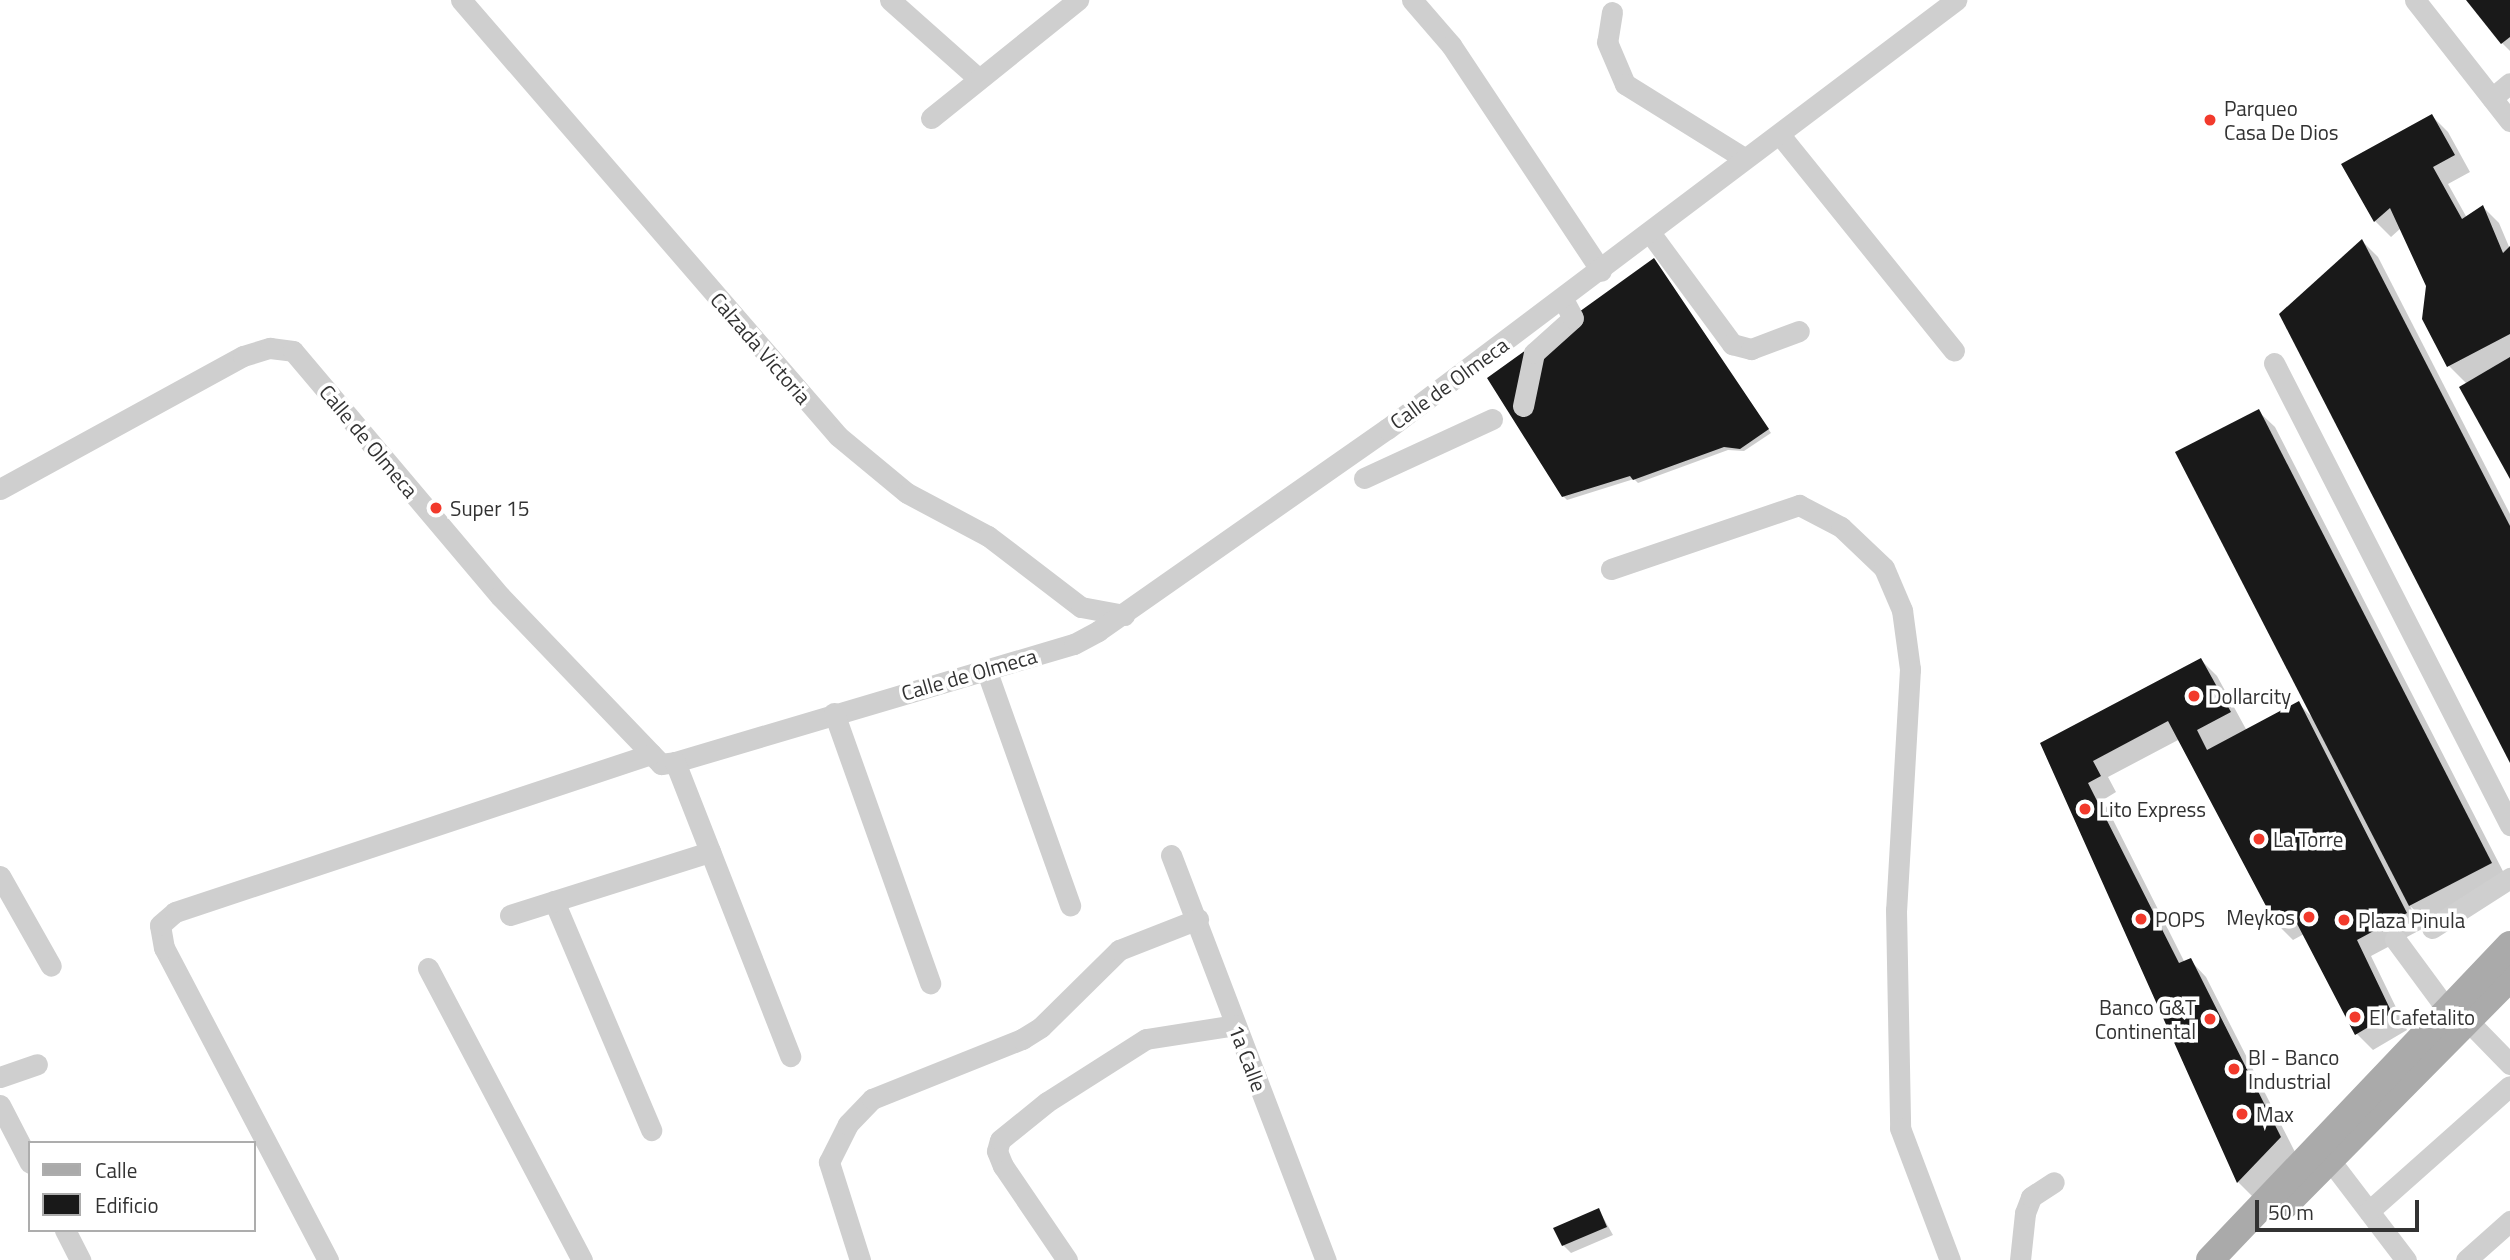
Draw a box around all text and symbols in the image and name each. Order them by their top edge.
place label: Parqueo Casa De Dios [2224,95,2339,145]
marker: Parqueo Casa De Dios [2202,112,2218,128]
street label: Calzada Victoria [706,287,816,409]
street label: Calle de Olmeca [1385,332,1513,434]
street label: Calle de Olmeca [314,379,424,503]
place label: Super 15 [450,495,530,521]
marker: Super 15 [428,500,444,516]
street label: Calle de Olmeca [898,643,1040,705]
place label: Dollarcity [2208,683,2291,709]
marker: Dollarcity [2186,688,2202,704]
place label: Lito Express [2099,796,2206,822]
marker: Lito Express [2077,801,2093,817]
place label: La Torre [2273,826,2343,852]
marker: La Torre [2251,831,2267,847]
place label: Meykos [2226,904,2295,930]
place label: POPS [2155,906,2205,932]
place label: Plaza Pinula [2358,907,2465,933]
marker: Meykos [2301,909,2317,925]
marker: POPS [2133,911,2149,927]
marker: Plaza Pinula [2336,912,2352,928]
place label: Banco G&T Continental [2095,994,2196,1044]
place label: El Cafetalito [2369,1004,2475,1030]
marker: El Cafetalito [2347,1009,2363,1025]
marker: Banco G&T Continental [2202,1011,2218,1027]
street label: 1a Calle [1224,1021,1272,1095]
place label: BI - Banco Industrial [2248,1044,2339,1094]
marker: BI - Banco Industrial [2226,1061,2242,1077]
place label: Max [2256,1101,2294,1127]
marker: Max [2234,1106,2250,1122]
legend [28,1141,256,1232]
text: Calle [95,1154,137,1186]
scale bar [2258,1186,2422,1230]
text: Edificio [95,1189,159,1221]
text: 50 m [2268,1196,2314,1228]

